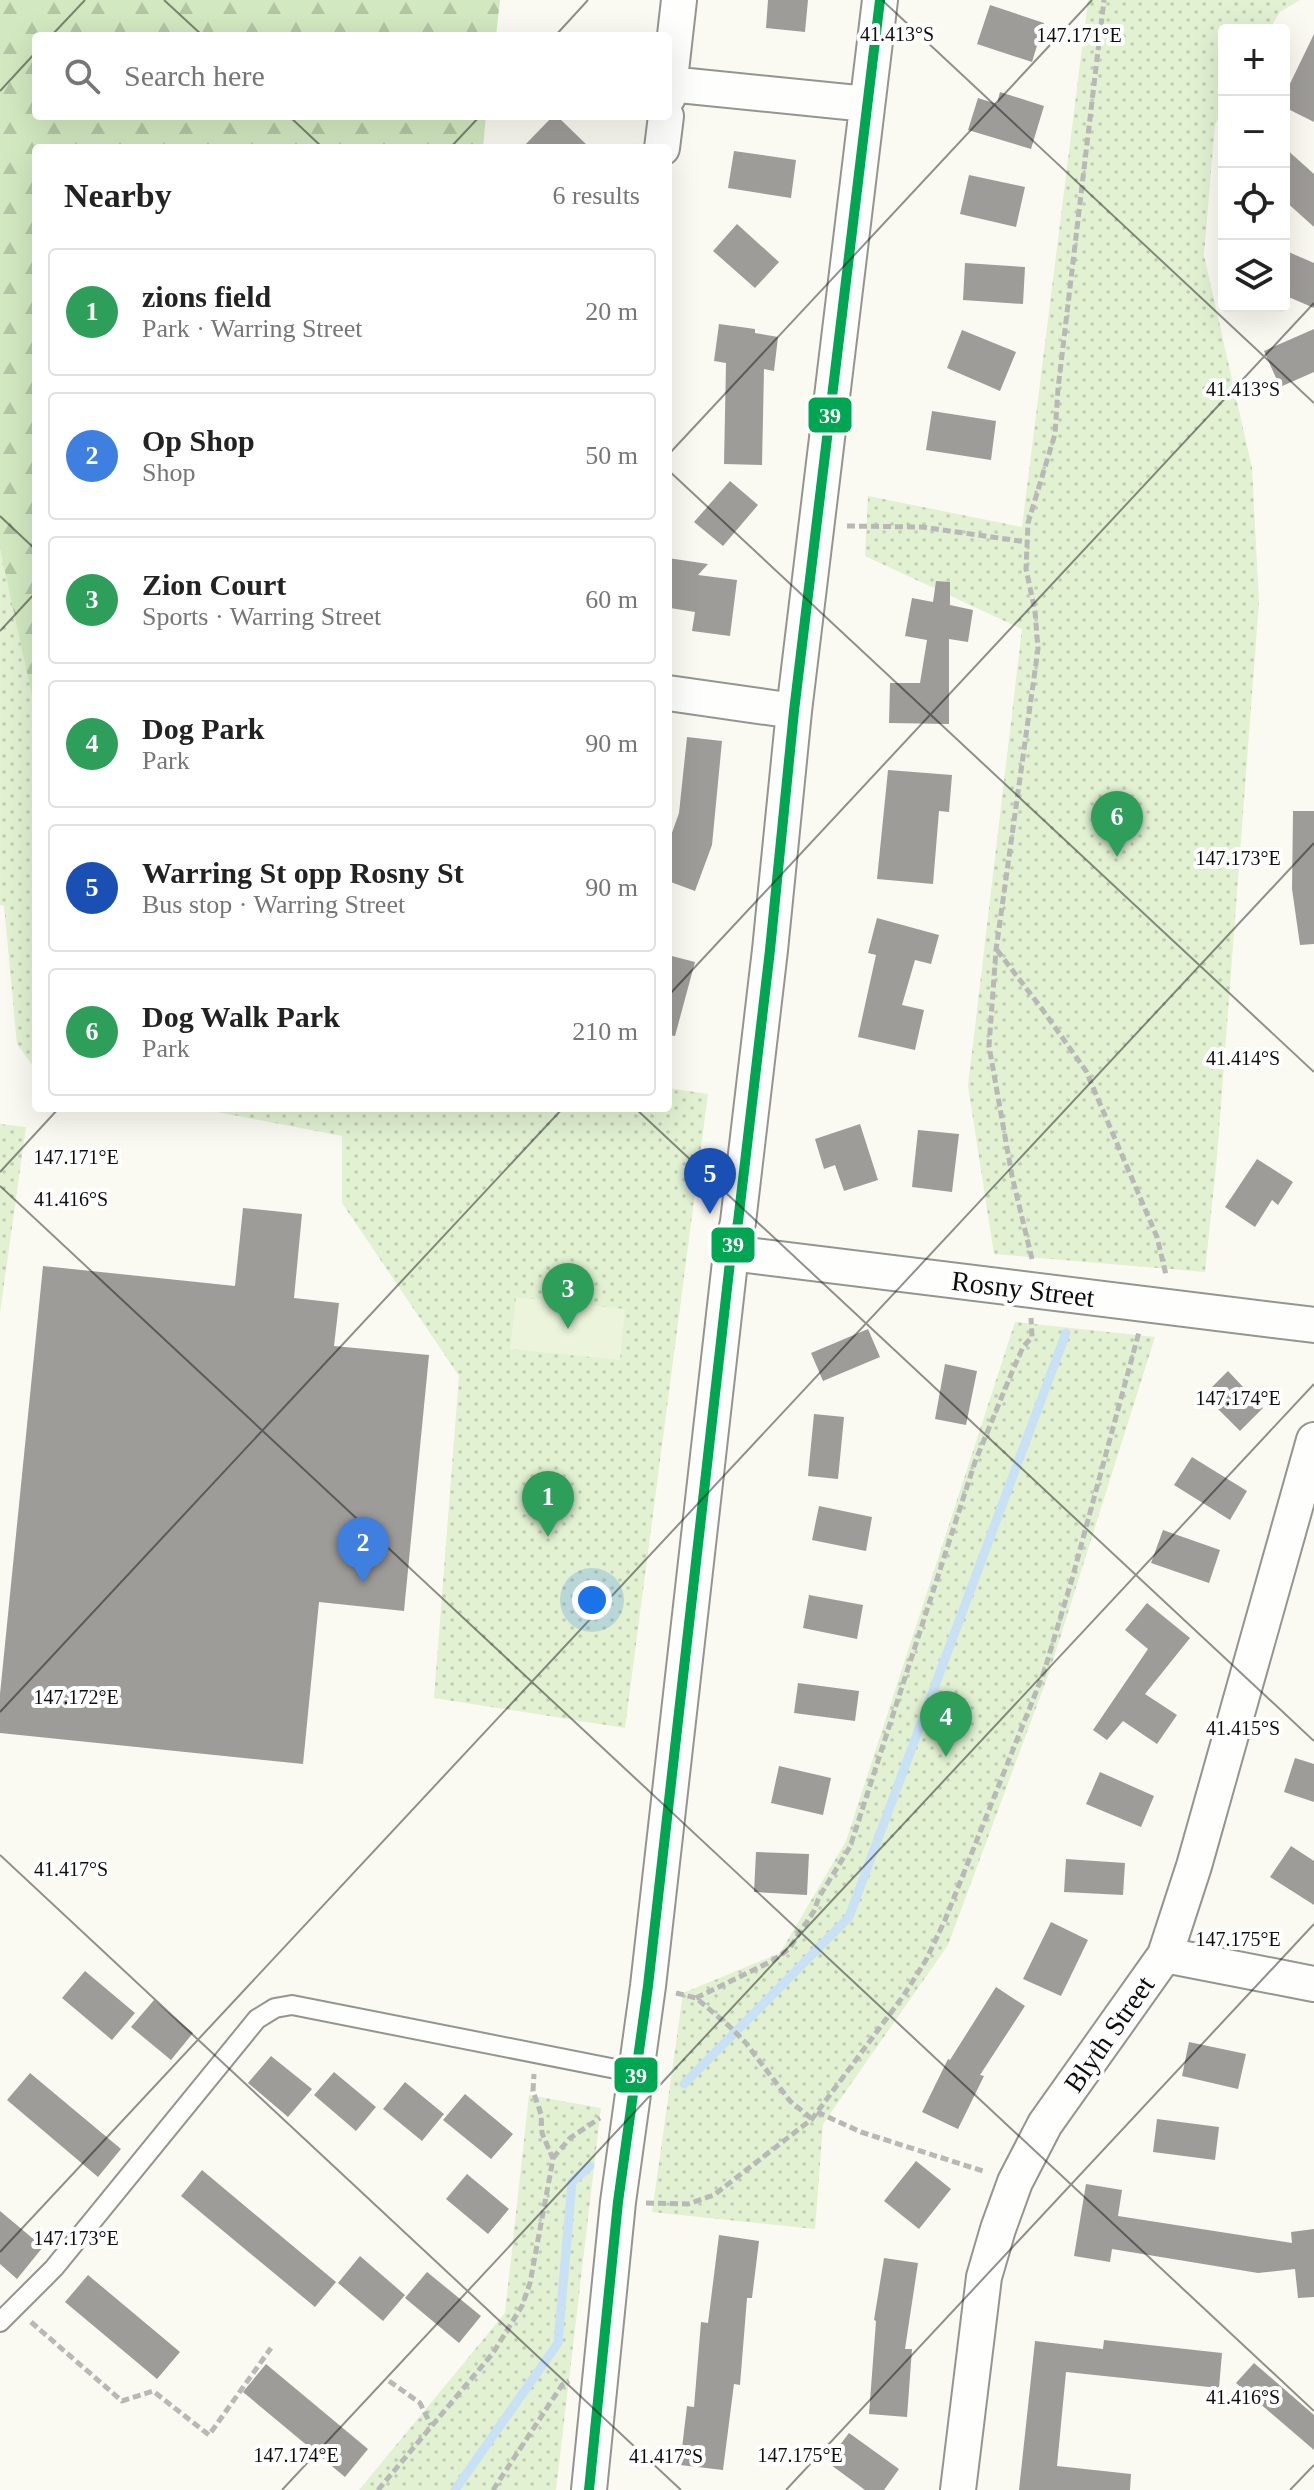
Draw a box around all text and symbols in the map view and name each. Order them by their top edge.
text: 41.413°S [860,23,934,45]
text: 147.171°E [1036,24,1122,46]
map controls [1218,24,1290,312]
button: + [1218,24,1290,96]
search box [32,32,672,120]
icon: search [60,54,104,98]
text: Search here [124,59,265,92]
button: − [1218,96,1290,168]
button: locate [1218,168,1290,240]
text: Nearby [64,177,172,214]
text: 6 results [553,181,640,210]
button: layers [1218,240,1290,312]
text: zions field [142,280,271,313]
text: 1 [86,297,99,326]
text: 20 m [585,297,638,326]
text: Park · Warring Street [142,314,363,343]
text: 41.413°S [1206,378,1280,400]
line badge: 39 [807,396,853,434]
text: 39 [819,403,841,428]
text: Op Shop [142,424,255,457]
text: 2 [86,441,99,470]
text: 50 m [585,441,638,470]
text: Shop [142,458,195,487]
text: Zion Court [142,568,286,601]
text: 3 [86,585,99,614]
text: 60 m [585,585,638,614]
text: Sports · Warring Street [142,602,381,631]
text: Dog Park [142,712,265,745]
text: 4 [86,729,99,758]
text: 90 m [585,729,638,758]
text: Park [142,746,190,775]
pin: 6 [1091,791,1143,857]
text: 147.173°E [1195,847,1281,869]
text: Warring St opp Rosny St [142,856,464,889]
text: 5 [86,873,99,902]
text: 90 m [585,873,638,902]
text: Bus stop · Warring Street [142,890,405,919]
text: Dog Walk Park [142,1000,340,1033]
text: 6 [86,1017,99,1046]
text: 210 m [572,1017,638,1046]
text: Park [142,1034,190,1063]
text: 41.414°S [1206,1047,1280,1069]
text: 147.171°E [33,1146,119,1168]
pin: 5 [684,1148,736,1214]
text: 41.416°S [34,1188,108,1210]
line badge: 39 [710,1226,756,1264]
text: 39 [722,1232,744,1257]
pin: 3 [542,1263,594,1329]
street label: Rosny Street [950,1265,1097,1313]
text: 147.174°E [1195,1387,1281,1409]
pin: 1 [522,1471,574,1537]
pin: 2 [337,1517,389,1583]
your location [572,1580,612,1620]
text: 147.172°E [33,1686,119,1708]
pin: 4 [920,1691,972,1757]
text: 41.415°S [1206,1717,1280,1739]
text: 41.417°S [34,1858,108,1880]
text: 147.175°E [1195,1928,1281,1950]
street label: Blyth Street [1058,1970,1160,2098]
line badge: 39 [613,2056,659,2094]
text: 39 [625,2063,647,2088]
text: 147.173°E [33,2227,119,2249]
text: 41.416°S [1206,2386,1280,2408]
text: 147.174°E [253,2444,339,2466]
text: 147.175°E [757,2444,843,2466]
text: 41.417°S [629,2445,703,2467]

